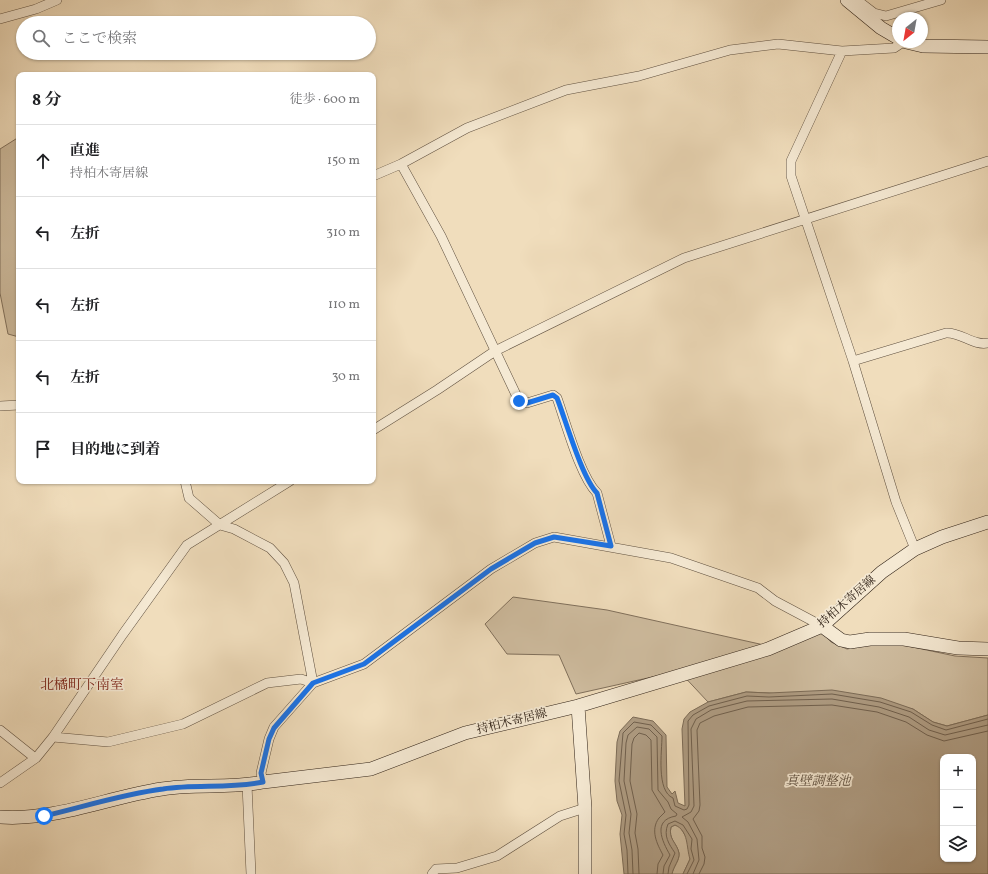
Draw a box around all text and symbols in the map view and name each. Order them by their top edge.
north arrow [892,12,928,48]
search box [16,16,376,60]
icon: search [30,27,52,49]
text: ここで検索 [62,29,137,50]
text: 8 分 [32,89,62,112]
text: 徒歩 · 600 m [290,91,360,109]
text: 直進 [70,141,100,162]
icon: ahead [32,150,54,172]
text: 150 m [327,152,360,170]
text: 持柏木寄居線 [70,165,148,183]
icon: left [32,222,54,244]
text: 左折 [70,224,100,245]
text: 310 m [326,224,360,242]
icon: left [32,294,54,316]
text: 左折 [70,296,100,317]
text: 110 m [328,296,360,314]
icon: left [32,366,54,388]
text: 左折 [70,368,100,389]
text: 30 m [332,368,360,386]
route end [510,392,528,410]
icon: arrive [32,438,54,460]
text: 目的地に到着 [70,440,160,461]
street label: 持柏木寄居線 [815,572,879,632]
district label: 北橘町下南室 [40,676,124,695]
street label: 持柏木寄居線 [475,706,549,738]
map controls [940,754,976,862]
button: + [940,754,976,790]
water label: 真壁調整池 [785,773,852,791]
button: − [940,790,976,826]
route start [35,807,53,825]
button: layers [940,826,976,862]

